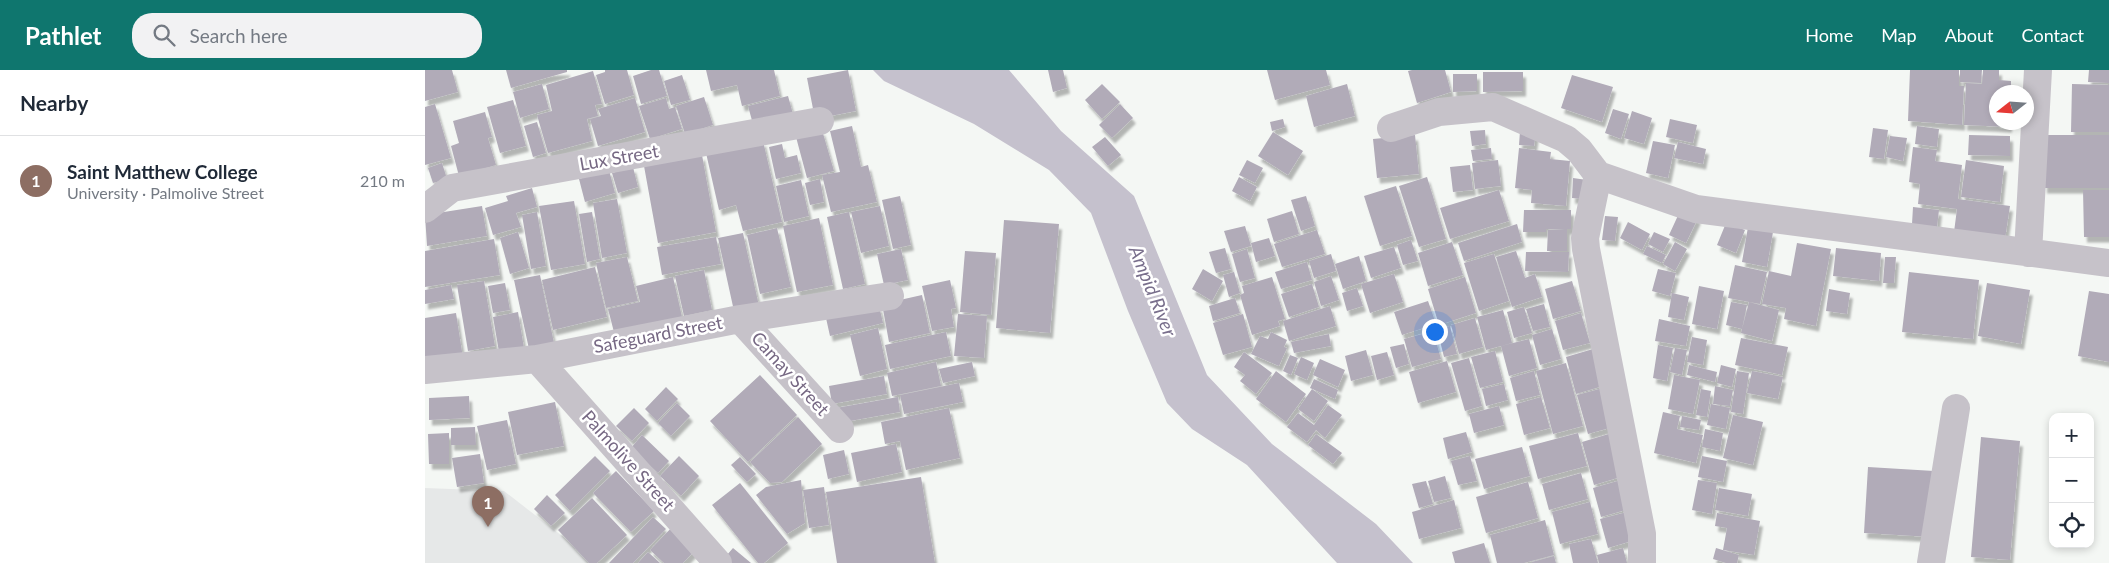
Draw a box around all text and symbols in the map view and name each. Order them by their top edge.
search box [132,13,482,58]
text: Pathlet [25,21,102,50]
icon: search [150,21,178,49]
text: Search here [190,24,288,47]
text: Home [1805,24,1853,46]
text: Map [1881,24,1917,46]
text: About [1945,24,1994,46]
text: Contact [2022,24,2084,46]
north arrow [1989,85,2034,130]
text: Nearby [20,90,88,115]
street label: Lux Street [578,139,661,175]
text: Saint Matthew College [67,160,258,183]
text: 1 [31,171,41,190]
text: 210 m [360,171,405,190]
text: University · Palmolive Street [67,183,264,202]
water label: Ampid River [1125,241,1182,340]
street label: Safeguard Street [592,311,725,357]
your location [1422,319,1448,345]
street label: Camay Street [747,327,835,420]
street label: Palmolive Street [578,405,680,516]
map controls [2049,413,2094,548]
button: + [2049,413,2094,458]
button: − [2049,458,2094,503]
pin: 1 [472,486,504,527]
button: locate [2049,503,2094,548]

